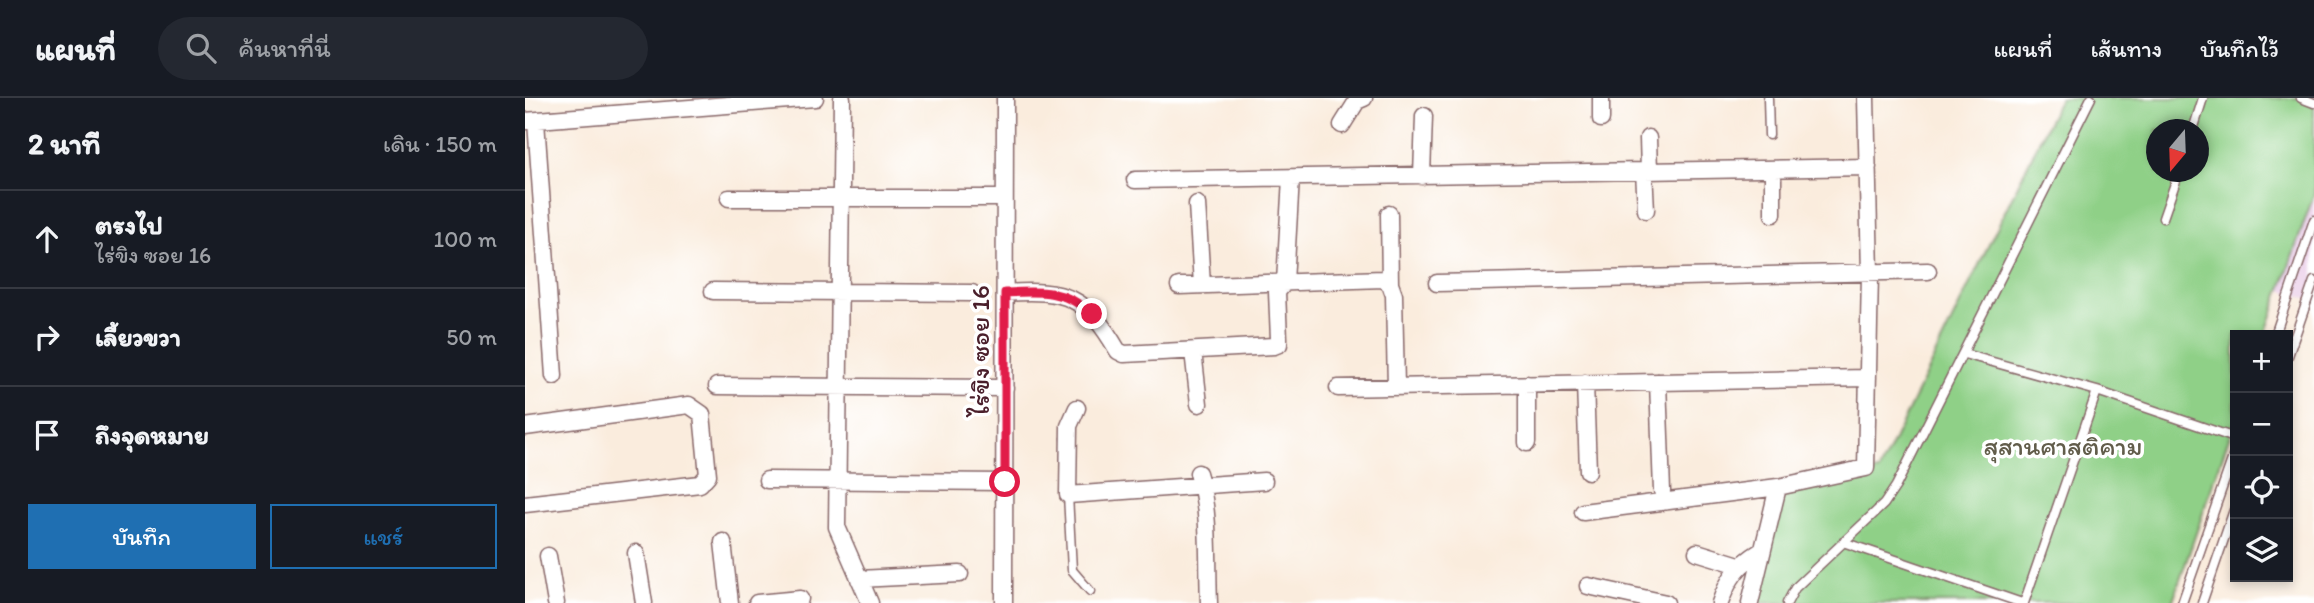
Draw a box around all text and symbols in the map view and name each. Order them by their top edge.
search box [158,17,648,80]
text: แผนที่ [35,29,116,68]
icon: search [182,29,220,67]
text: ค้นหาที่นี่ [238,32,331,64]
text: แผนที่ [1993,34,2052,63]
text: เส้นทาง [2090,34,2162,63]
text: บันทึกไว้ [2200,34,2279,63]
north arrow [2146,119,2209,182]
text: 2 นาที [28,125,101,162]
text: เดิน · 150 m [383,130,497,158]
text: ตรงไป [95,209,163,241]
icon: ahead [28,220,66,258]
text: 100 m [433,225,497,253]
text: ไร่ขิง ซอย 16 [95,241,211,269]
street label: ไร่ขิง ซอย 16 [964,285,996,418]
route end [1076,298,1107,329]
icon: right [28,318,66,356]
text: เลี้ยวขวา [95,321,181,353]
text: 50 m [446,323,497,351]
map controls [2230,330,2293,582]
button: + [2230,330,2293,393]
button: − [2230,393,2293,456]
icon: arrive [28,416,66,454]
text: ถึงจุดหมาย [95,419,209,451]
park label: สุสานศาสติคาม [1984,430,2142,464]
button: locate [2230,456,2293,519]
route start [989,466,1020,497]
button: บันทึก [28,504,256,569]
button: แชร์ [270,504,497,569]
button: layers [2230,519,2293,582]

